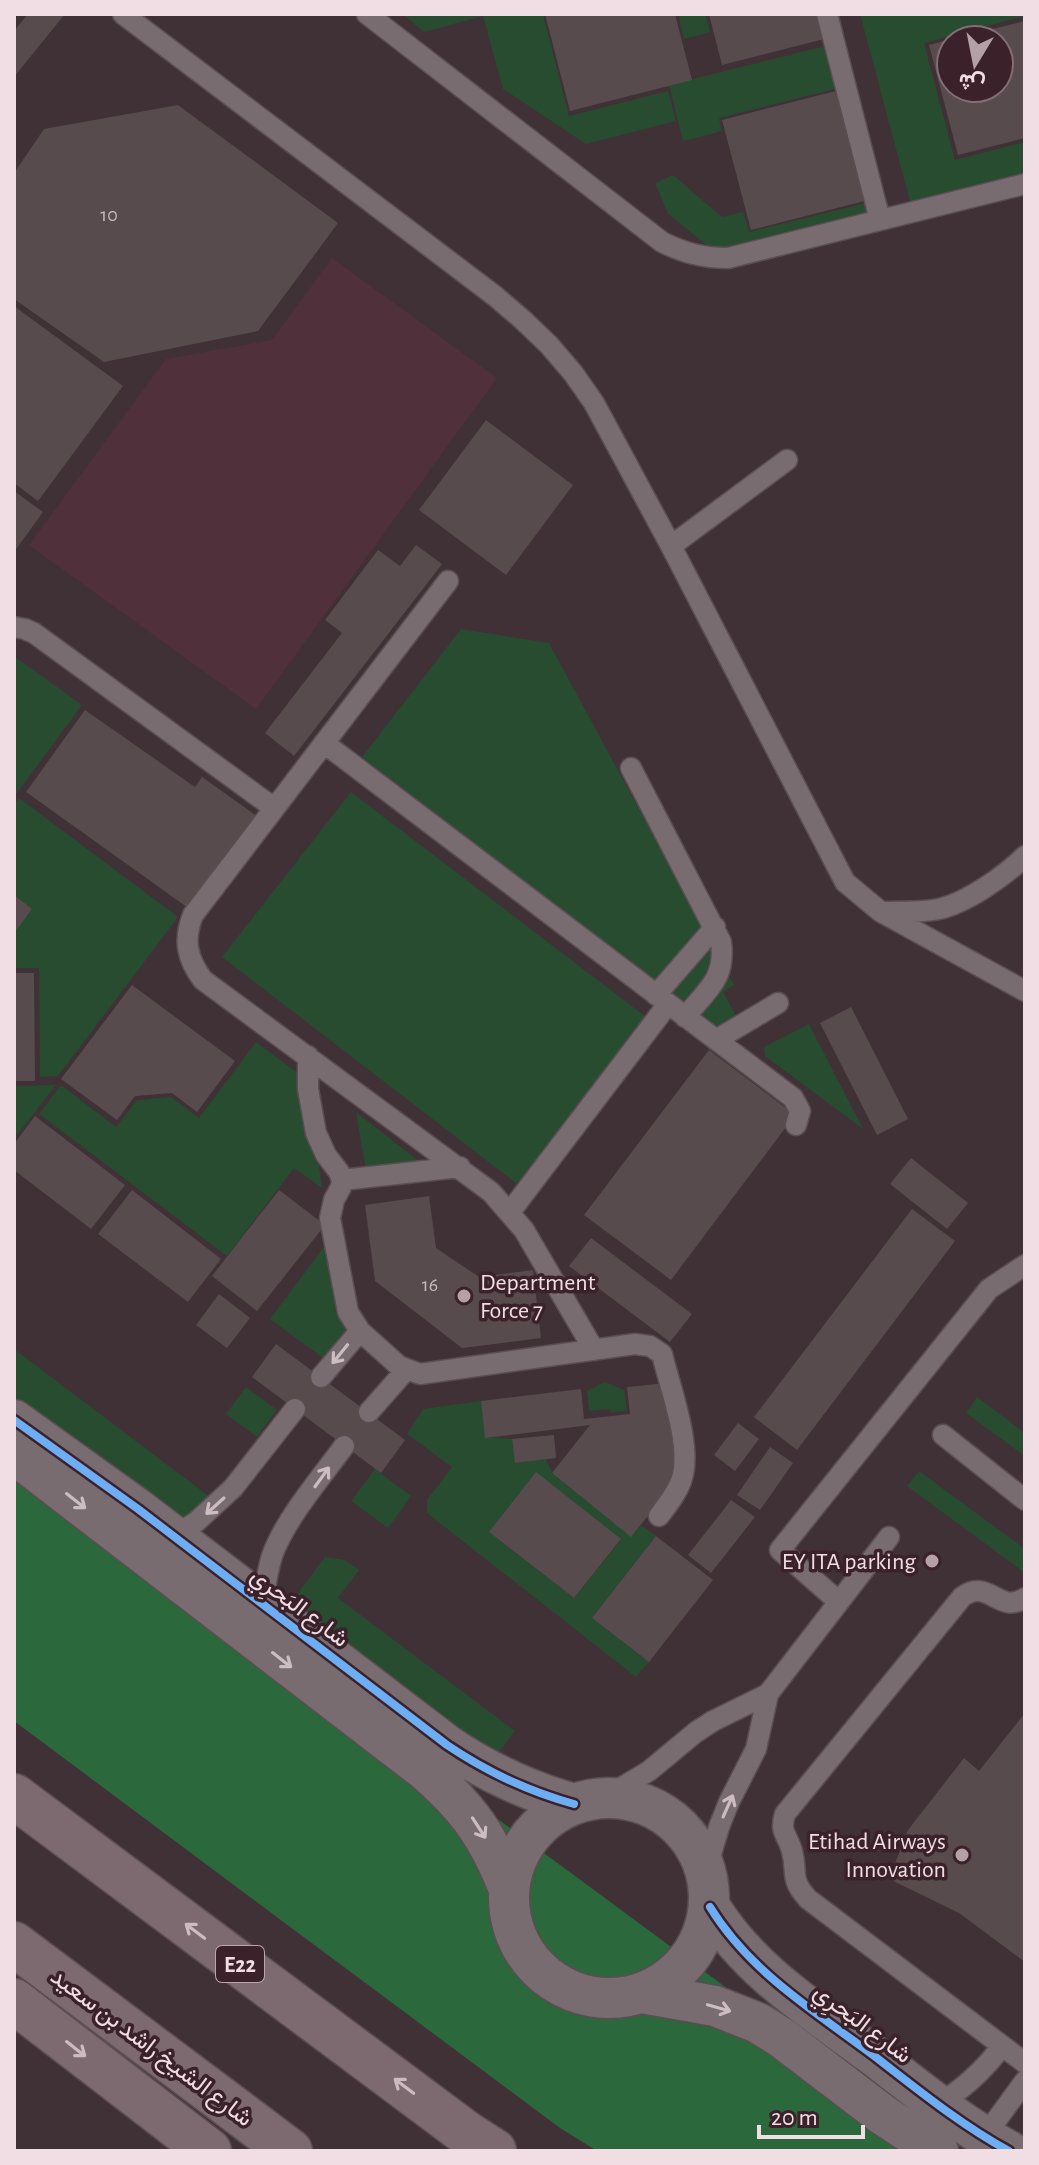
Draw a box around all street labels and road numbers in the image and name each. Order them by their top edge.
street label: شارع البَحرِي [242,1563,353,1657]
road number: E22 [216,1946,264,1982]
street label: شارع الشيخ راشد بن سعيد [44,1964,257,2135]
street label: شارع البَحرِي [805,1979,916,2073]

